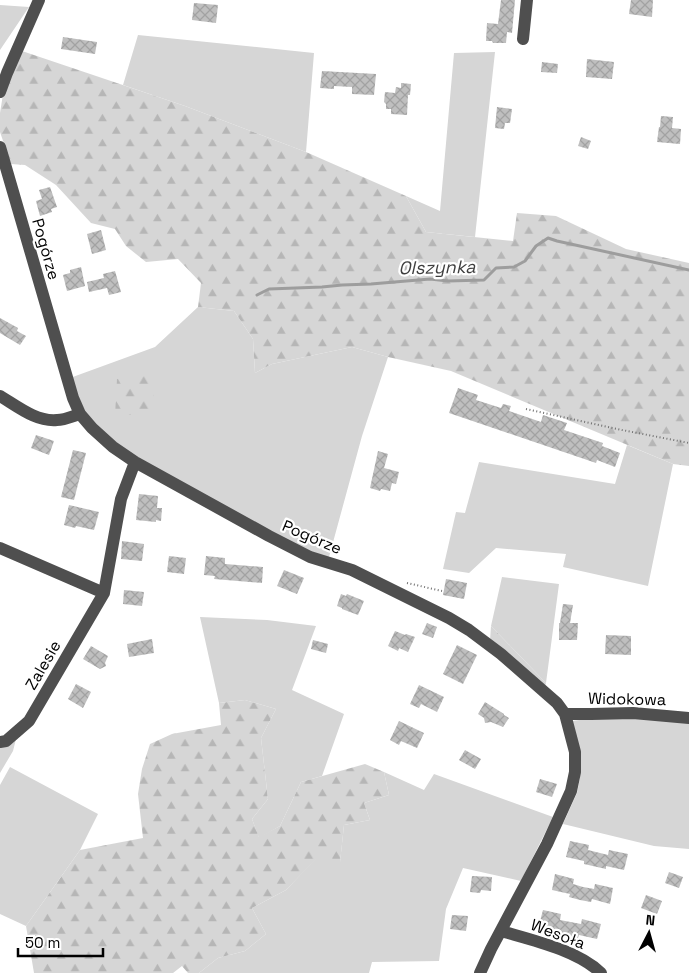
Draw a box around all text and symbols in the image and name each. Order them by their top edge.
street label: Pogórze [27,216,65,282]
water label: Olszynka [398,255,476,279]
street label: Pogórze [279,515,345,559]
street label: Zalesie [20,637,66,693]
street label: Widokowa [588,688,666,710]
north arrow [624,908,674,958]
text: N [645,911,656,930]
street label: Wesoła [528,914,588,954]
scale bar [18,926,102,958]
text: 50 m [25,933,60,952]

